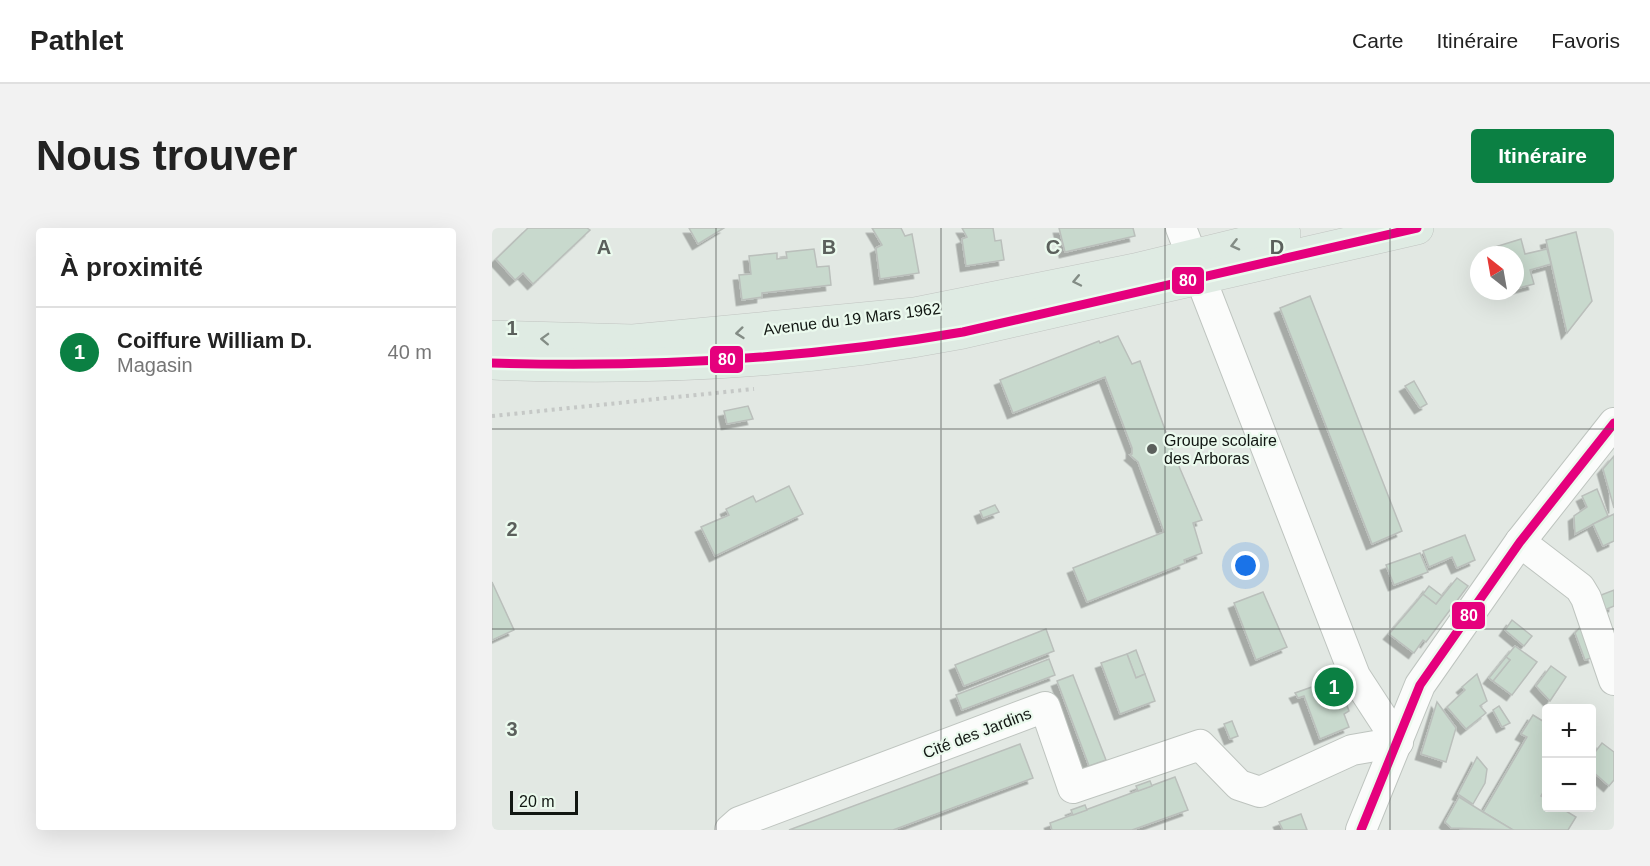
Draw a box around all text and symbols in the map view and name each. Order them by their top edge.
text: Pathlet [30,25,123,56]
text: Carte [1352,29,1403,52]
text: Itinéraire [1436,29,1518,52]
text: Favoris [1551,29,1620,52]
button: Itinéraire [1471,129,1614,183]
text: Nous trouver [36,132,297,179]
text: A [597,236,611,258]
text: B [822,236,836,258]
text: C [1046,236,1060,258]
text: D [1270,236,1284,258]
one-way arrow [1230,238,1240,251]
north arrow [1470,246,1524,300]
text: À proximité [60,252,203,282]
line badge: 80 [1171,266,1205,295]
text: 80 [1179,272,1197,289]
one-way arrow [1073,274,1083,287]
street label: Avenue du 19 Mars 1962 [762,300,942,338]
text: 1 [506,317,518,339]
one-way arrow [735,326,744,338]
text: Coiffure William D. [117,328,312,353]
one-way arrow [541,332,550,345]
text: 1 [74,341,85,363]
text: 40 m [388,341,432,363]
line badge: 80 [709,345,744,374]
text: 80 [718,351,736,368]
text: Magasin [117,354,193,376]
place label: Groupe scolaire des Arboras [1164,432,1277,467]
marker: Groupe scolaire des Arboras [1145,442,1159,456]
text: 2 [506,518,518,540]
your location [1231,551,1260,580]
line badge: 80 [1451,601,1486,630]
text: 80 [1460,607,1478,624]
pin: 1 [1314,664,1354,710]
map controls [1542,704,1596,812]
button: + [1542,704,1596,758]
street label: Cité des Jardins [920,705,1034,761]
text: 3 [506,718,518,740]
button: − [1542,758,1596,812]
scale bar [510,788,578,816]
text: 20 m [519,793,555,810]

